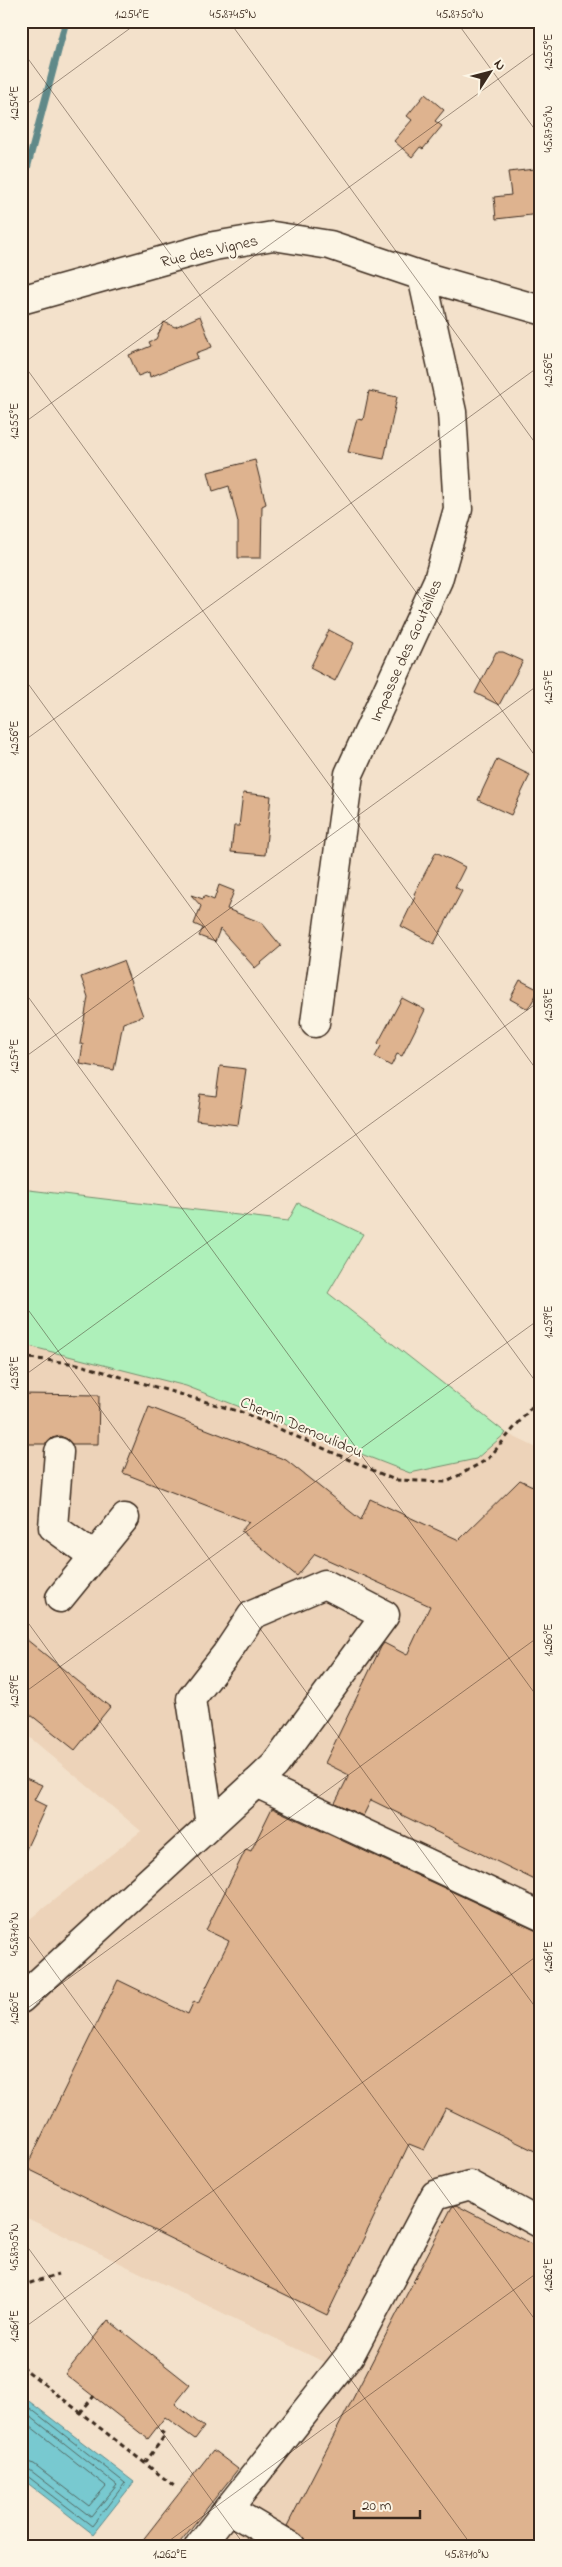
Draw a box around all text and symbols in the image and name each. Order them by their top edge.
text: 1.254°E [115,6,149,24]
text: 45.8745°N [210,6,256,24]
text: 45.8750°N [436,6,484,24]
text: 1.255°E [540,34,558,70]
north arrow [464,48,514,98]
text: N [488,55,511,75]
text: 1.254°E [6,86,24,120]
text: 45.8750°N [540,105,558,153]
street label: Rue des Vignes [159,229,260,275]
text: 1.256°E [540,353,558,387]
text: 1.255°E [6,403,24,439]
street label: Impasse des Goutailles [364,575,449,726]
text: 1.257°E [540,670,558,704]
text: 1.256°E [6,721,24,755]
text: 1.258°E [540,988,558,1022]
text: 1.257°E [6,1039,24,1073]
text: 1.259°E [540,1305,558,1339]
text: 1.258°E [6,1356,24,1390]
street label: Chemin Demoulidou [236,1391,366,1465]
text: 1.260°E [540,1623,558,1657]
text: 1.259°E [6,1674,24,1708]
text: 45.8710°N [6,1912,24,1956]
text: 1.261°E [540,1941,558,1973]
text: 1.260°E [6,1991,24,2025]
text: 45.8705°N [6,2223,24,2271]
text: 1.262°E [540,2258,558,2292]
text: 1.261°E [6,2310,24,2342]
scale bar [354,2487,421,2519]
text: 20 m [362,2495,392,2517]
text: 1.262°E [153,2546,187,2564]
text: 45.8710°N [445,2546,489,2564]

